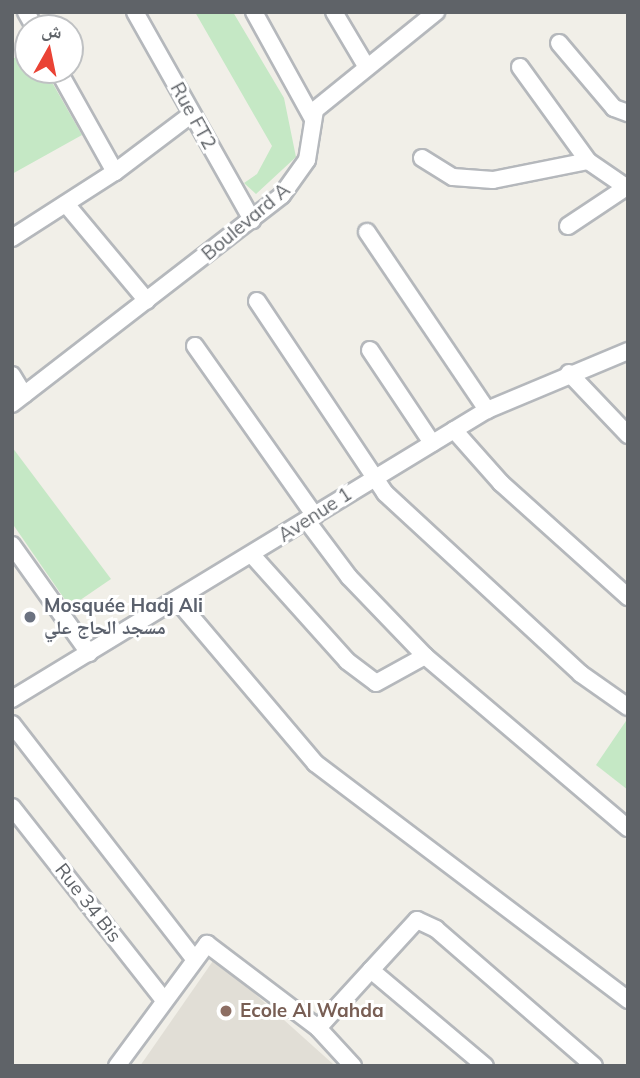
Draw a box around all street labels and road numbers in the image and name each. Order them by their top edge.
street label: Rue FT2 [165,79,221,153]
street label: Boulevard A [197,179,295,265]
street label: Avenue 1 [274,483,356,547]
street label: Rue 34 Bis [50,859,126,947]

